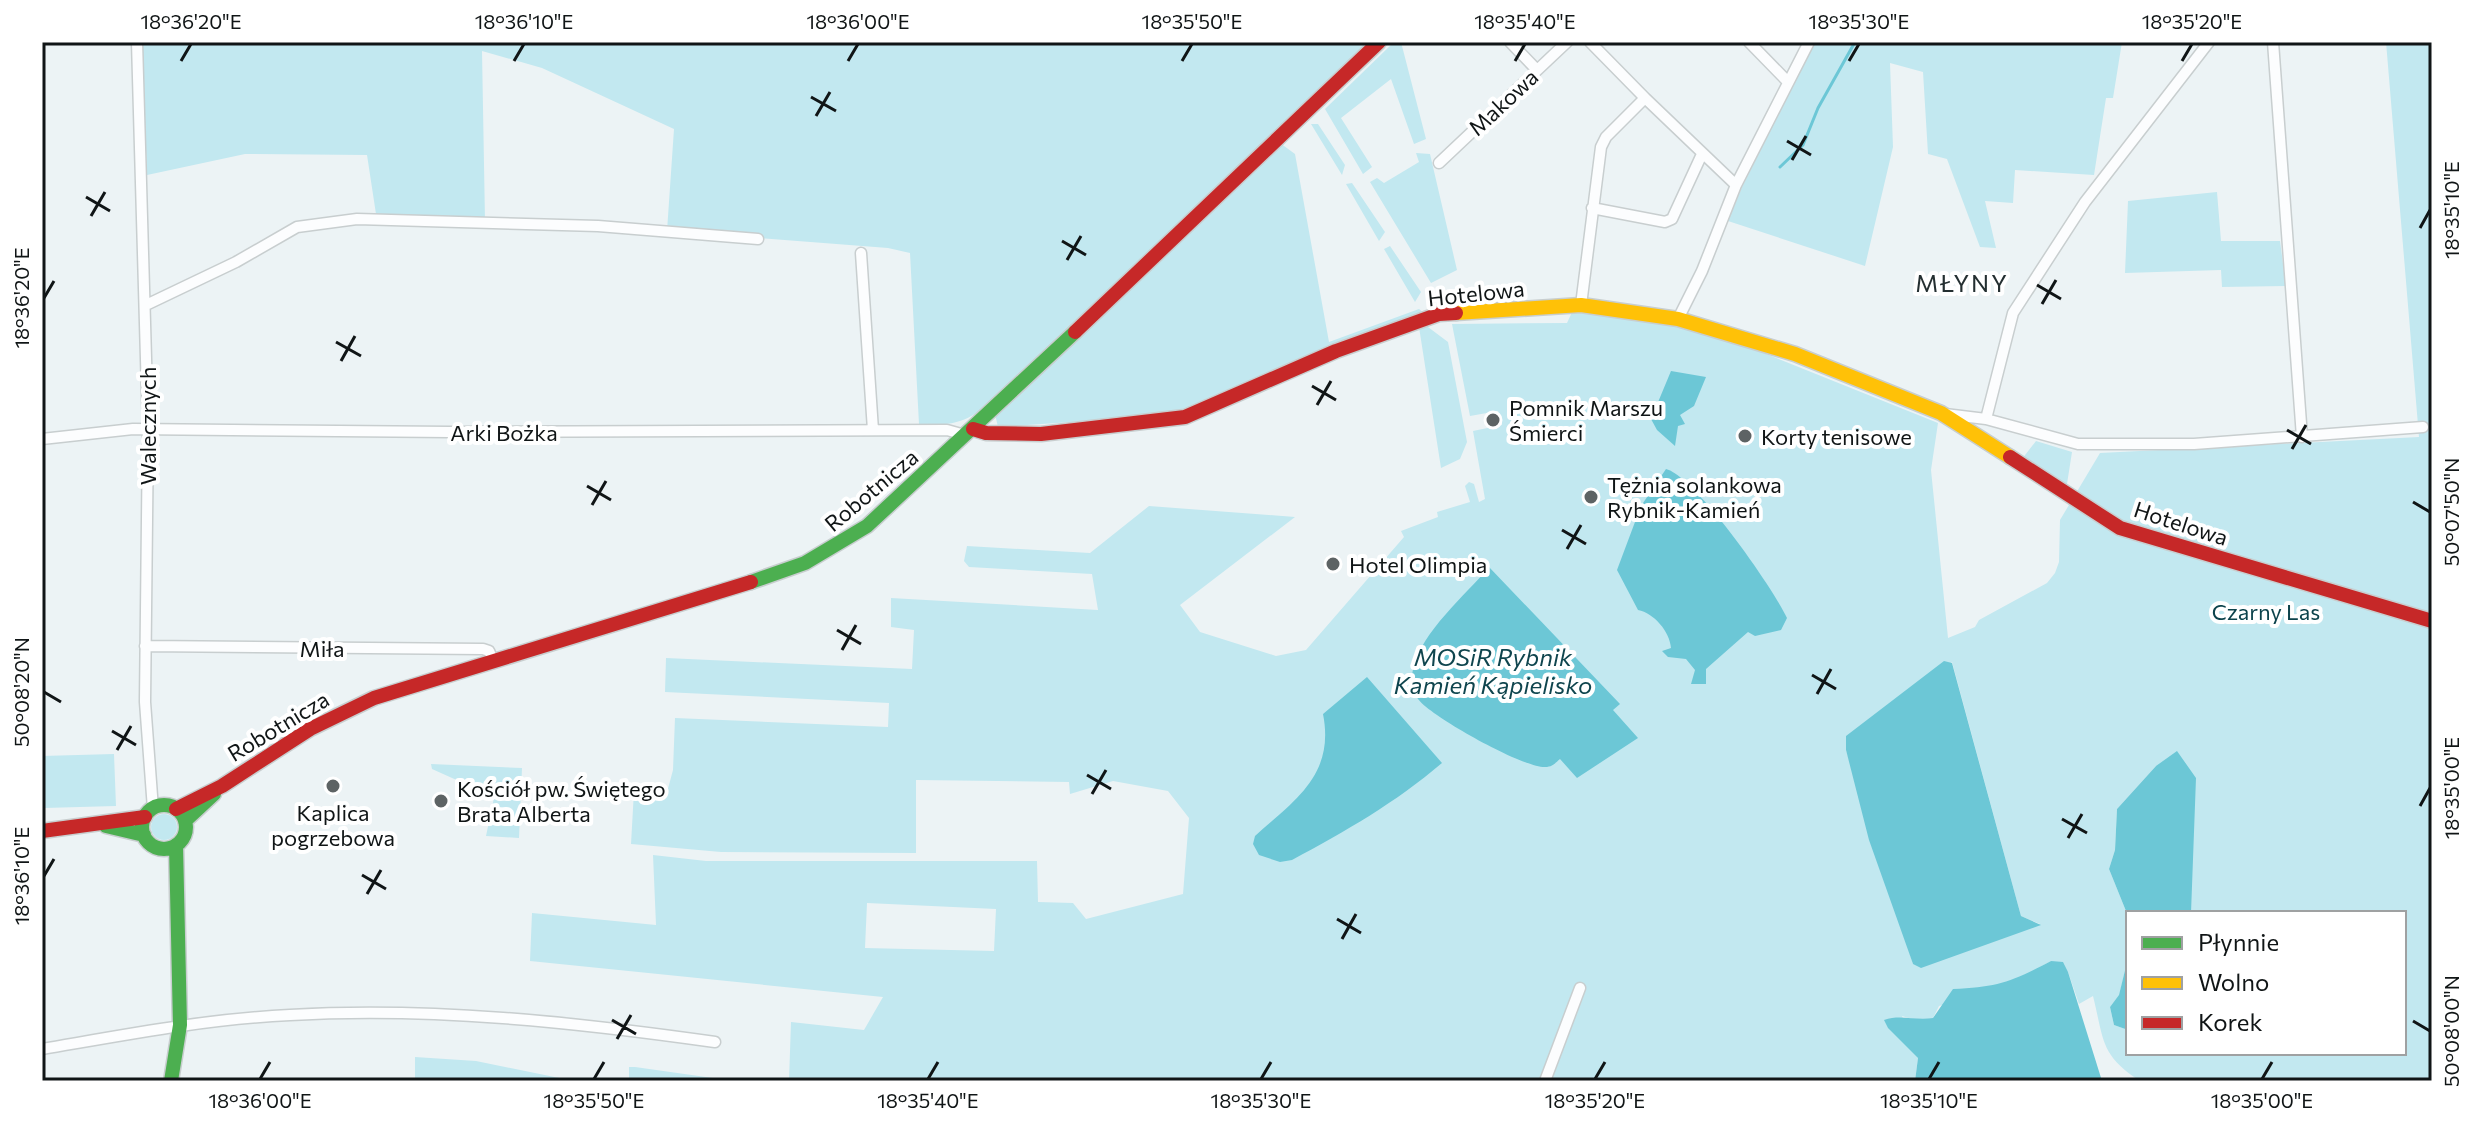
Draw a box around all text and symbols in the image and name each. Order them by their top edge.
text: 18°36'20"E [140,9,242,33]
text: 18°36'10"E [475,9,573,33]
text: 18°36'00"E [806,9,910,33]
text: 18°35'50"E [1142,9,1242,33]
text: 18°35'40"E [1474,9,1576,33]
text: 18°35'30"E [1809,9,1909,33]
text: 18°35'20"E [2142,9,2242,33]
street label: Makowa [1463,63,1543,141]
text: 18°35'10"E [2439,161,2463,259]
text: 18°36'20"E [9,247,33,349]
district label: MŁYNY [1915,268,2009,297]
street label: Hotelowa [1426,274,1526,312]
street label: Walecznych [134,367,161,485]
place label: Pomnik Marszu Śmierci [1509,394,1663,446]
marker: Pomnik Marszu Śmierci [1484,411,1502,429]
street label: Arki Bożka [450,419,558,446]
place label: Korty tenisowe [1761,423,1912,450]
marker: Korty tenisowe [1736,427,1754,445]
street label: Robotnicza [819,443,923,537]
text: 50°07'50"N [2439,458,2463,566]
place label: Tężnia solankowa Rybnik-Kamień [1607,471,1782,523]
marker: Tężnia solankowa Rybnik-Kamień [1582,488,1600,506]
street label: Hotelowa [2131,495,2231,551]
place label: Hotel Olimpia [1349,551,1487,578]
marker: Hotel Olimpia [1324,555,1342,573]
park label: Czarny Las [2212,598,2320,625]
street label: Miła [300,635,344,662]
text: 50°08'20"N [9,637,33,747]
water label: MOSiR Rybnik Kamień Kąpielisko [1394,642,1592,699]
street label: Robotnicza [222,685,334,767]
text: 18°35'00"E [2439,737,2463,839]
place label: Kościół pw. Świętego Brata Alberta [457,775,666,827]
marker: Kaplica pogrzebowa [324,777,342,795]
marker: Kościół pw. Świętego Brata Alberta [432,792,450,810]
place label: Kaplica pogrzebowa [271,799,395,851]
text: 18°36'10"E [9,827,33,925]
legend [2126,911,2406,1055]
text: Płynnie [2198,927,2279,956]
text: Wolno [2198,967,2269,996]
text: 50°08'00"N [2439,975,2463,1087]
text: Korek [2198,1007,2262,1036]
text: 18°36'00"E [208,1088,312,1112]
text: 18°35'50"E [544,1088,644,1112]
text: 18°35'40"E [877,1088,979,1112]
text: 18°35'30"E [1211,1088,1311,1112]
text: 18°35'20"E [1545,1088,1645,1112]
text: 18°35'10"E [1880,1088,1978,1112]
text: 18°35'00"E [2211,1088,2313,1112]

